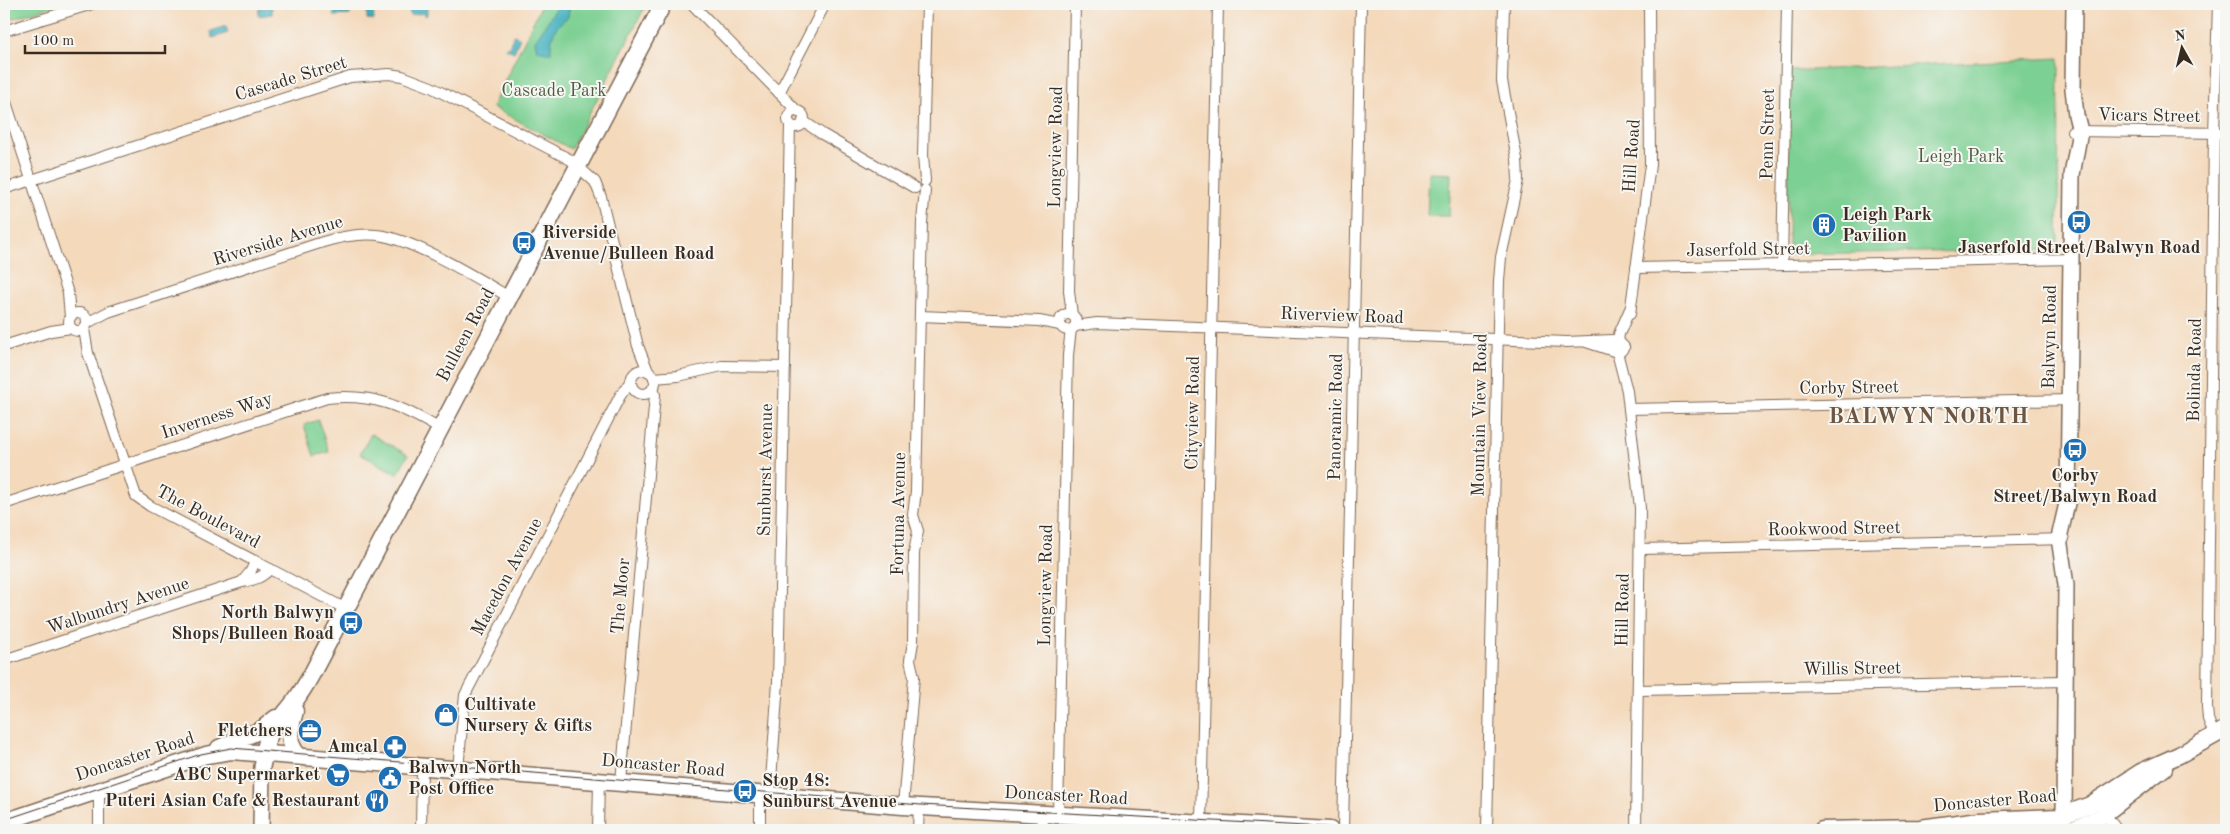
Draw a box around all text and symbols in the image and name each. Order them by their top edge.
scale bar [25,22,165,54]
north arrow [2158,22,2208,72]
text: N [2174,28,2187,44]
text: 100 m [32,34,74,49]
street label: Cascade Street [233,53,349,105]
park label: Cascade Park [501,82,607,100]
street label: Longview Road [1046,86,1066,208]
street label: Penn Street [1758,88,1778,180]
street label: Vicars Street [2098,106,2200,126]
street label: Hill Road [1620,119,1644,193]
park label: Leigh Park [1918,148,2004,166]
place label: Leigh Park Pavilion [1842,206,1932,245]
bus stop icon: Jaserfold Street/Balwyn Road [2066,209,2092,235]
building icon: Leigh Park Pavilion [1811,212,1837,238]
street label: Riverside Avenue [211,213,345,269]
place label: Riverside Avenue/Bulleen Road [542,224,715,263]
bus stop icon: Riverside Avenue/Bulleen Road [511,230,537,256]
place label: Jaserfold Street/Balwyn Road [1958,239,2201,257]
street label: Jaserfold Street [1686,240,1810,260]
street label: Bulleen Road [434,285,498,385]
street label: Balwyn Road [2040,285,2060,389]
street label: Riverview Road [1280,305,1404,327]
street label: Bolinda Road [2185,318,2205,422]
street label: Mountain View Road [1470,333,1490,497]
street label: Panoramic Road [1326,353,1346,481]
street label: Cityview Road [1183,356,1203,470]
street label: Corby Street [1799,378,1899,398]
street label: Inverness Way [159,389,275,442]
street label: Sunburst Avenue [756,403,776,537]
district label: BALWYN NORTH [1828,406,2030,428]
bus stop icon: Corby Street/Balwyn Road [2062,437,2088,463]
street label: Fortuna Avenue [889,452,909,576]
place label: Corby Street/Balwyn Road [1993,467,2157,506]
street label: The Boulevard [153,482,263,552]
street label: Macedon Avenue [468,515,546,639]
street label: Rookwood Street [1767,519,1901,539]
street label: Longview Road [1036,524,1056,646]
street label: The Moor [609,557,633,635]
street label: Hill Road [1613,573,1633,647]
street label: Walbundry Avenue [45,574,191,638]
place label: North Balwyn Shops/Bulleen Road [171,604,334,643]
bus stop icon: North Balwyn Shops/Bulleen Road [338,610,364,636]
street label: Willis Street [1803,659,1901,679]
place label: Cultivate Nursery & Gifts [464,696,592,735]
shop icon: Cultivate Nursery & Gifts [433,702,459,728]
office icon: Fletchers [297,718,323,744]
place label: Fletchers [217,722,292,740]
street label: Doncaster Road [73,729,197,785]
pharmacy icon: Amcal [382,734,408,760]
place label: Amcal [327,738,378,756]
street label: Doncaster Road [600,752,726,780]
place label: Balwyn North Post Office [408,759,521,798]
supermarket icon: ABC Supermarket [325,762,351,788]
public building icon: Balwyn North Post Office [377,765,403,791]
place label: ABC Supermarket [173,766,320,784]
place label: Stop 48: Sunburst Avenue [762,772,897,811]
bus stop icon: Stop 48: Sunburst Avenue [732,778,758,804]
street label: Doncaster Road [1003,784,1129,808]
street label: Doncaster Road [1932,787,2058,815]
restaurant icon: Puteri Asian Cafe & Restaurant [364,788,390,814]
place label: Puteri Asian Cafe & Restaurant [105,792,360,810]

